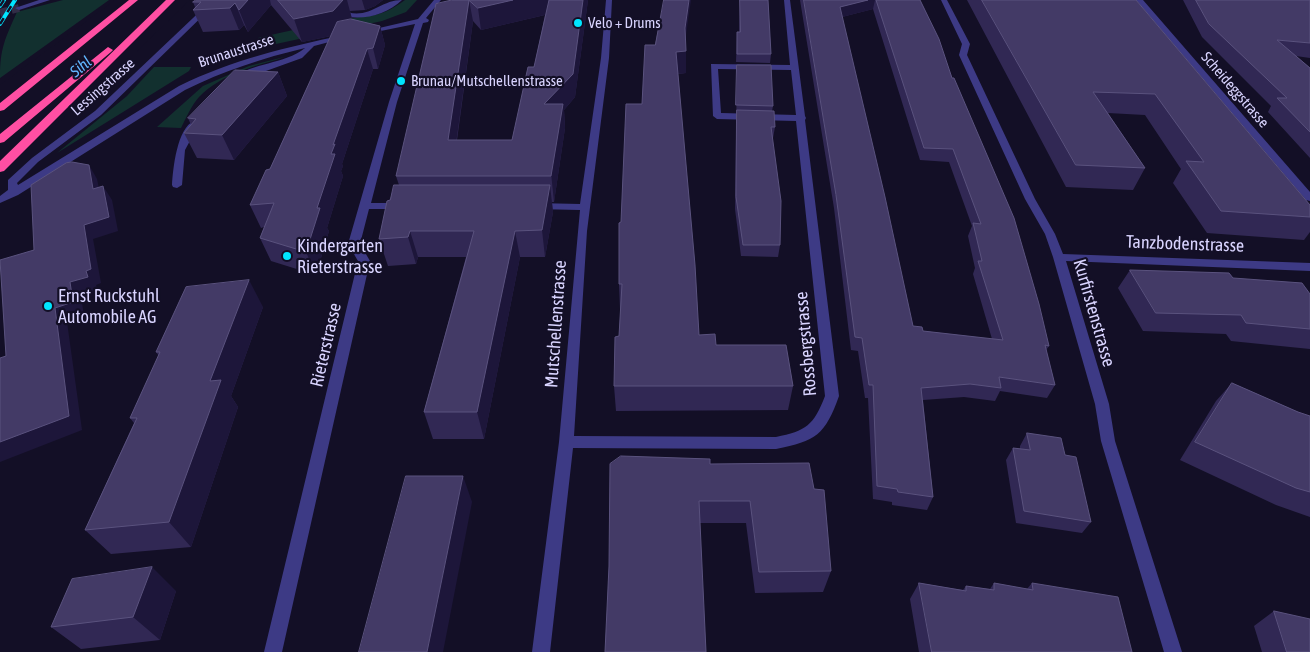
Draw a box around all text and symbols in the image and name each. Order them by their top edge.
place label: Velo + Drums [588,14,661,32]
marker: Velo + Drums [572,17,584,29]
street label: Brunaustrasse [196,30,276,72]
street label: Scheideggstrasse [1197,49,1273,131]
water label: Sihl [66,52,96,82]
street label: Lessingstrasse [67,54,139,120]
place label: Brunau/Mutschellenstrasse [411,72,563,90]
marker: Brunau/Mutschellenstrasse [395,75,407,87]
street label: Tanzbodenstrasse [1125,231,1245,257]
place label: Kindergarten Rieterstrasse [297,235,383,278]
marker: Kindergarten Rieterstrasse [281,250,293,262]
street label: Kurfirstenstrasse [1068,257,1120,369]
street label: Mutschellenstrasse [541,259,571,389]
place label: Ernst Ruckstuhl Automobile AG [58,285,160,328]
street label: Rossbergstrasse [791,291,821,397]
marker: Ernst Ruckstuhl Automobile AG [42,300,54,312]
street label: Rieterstrasse [306,301,346,389]

